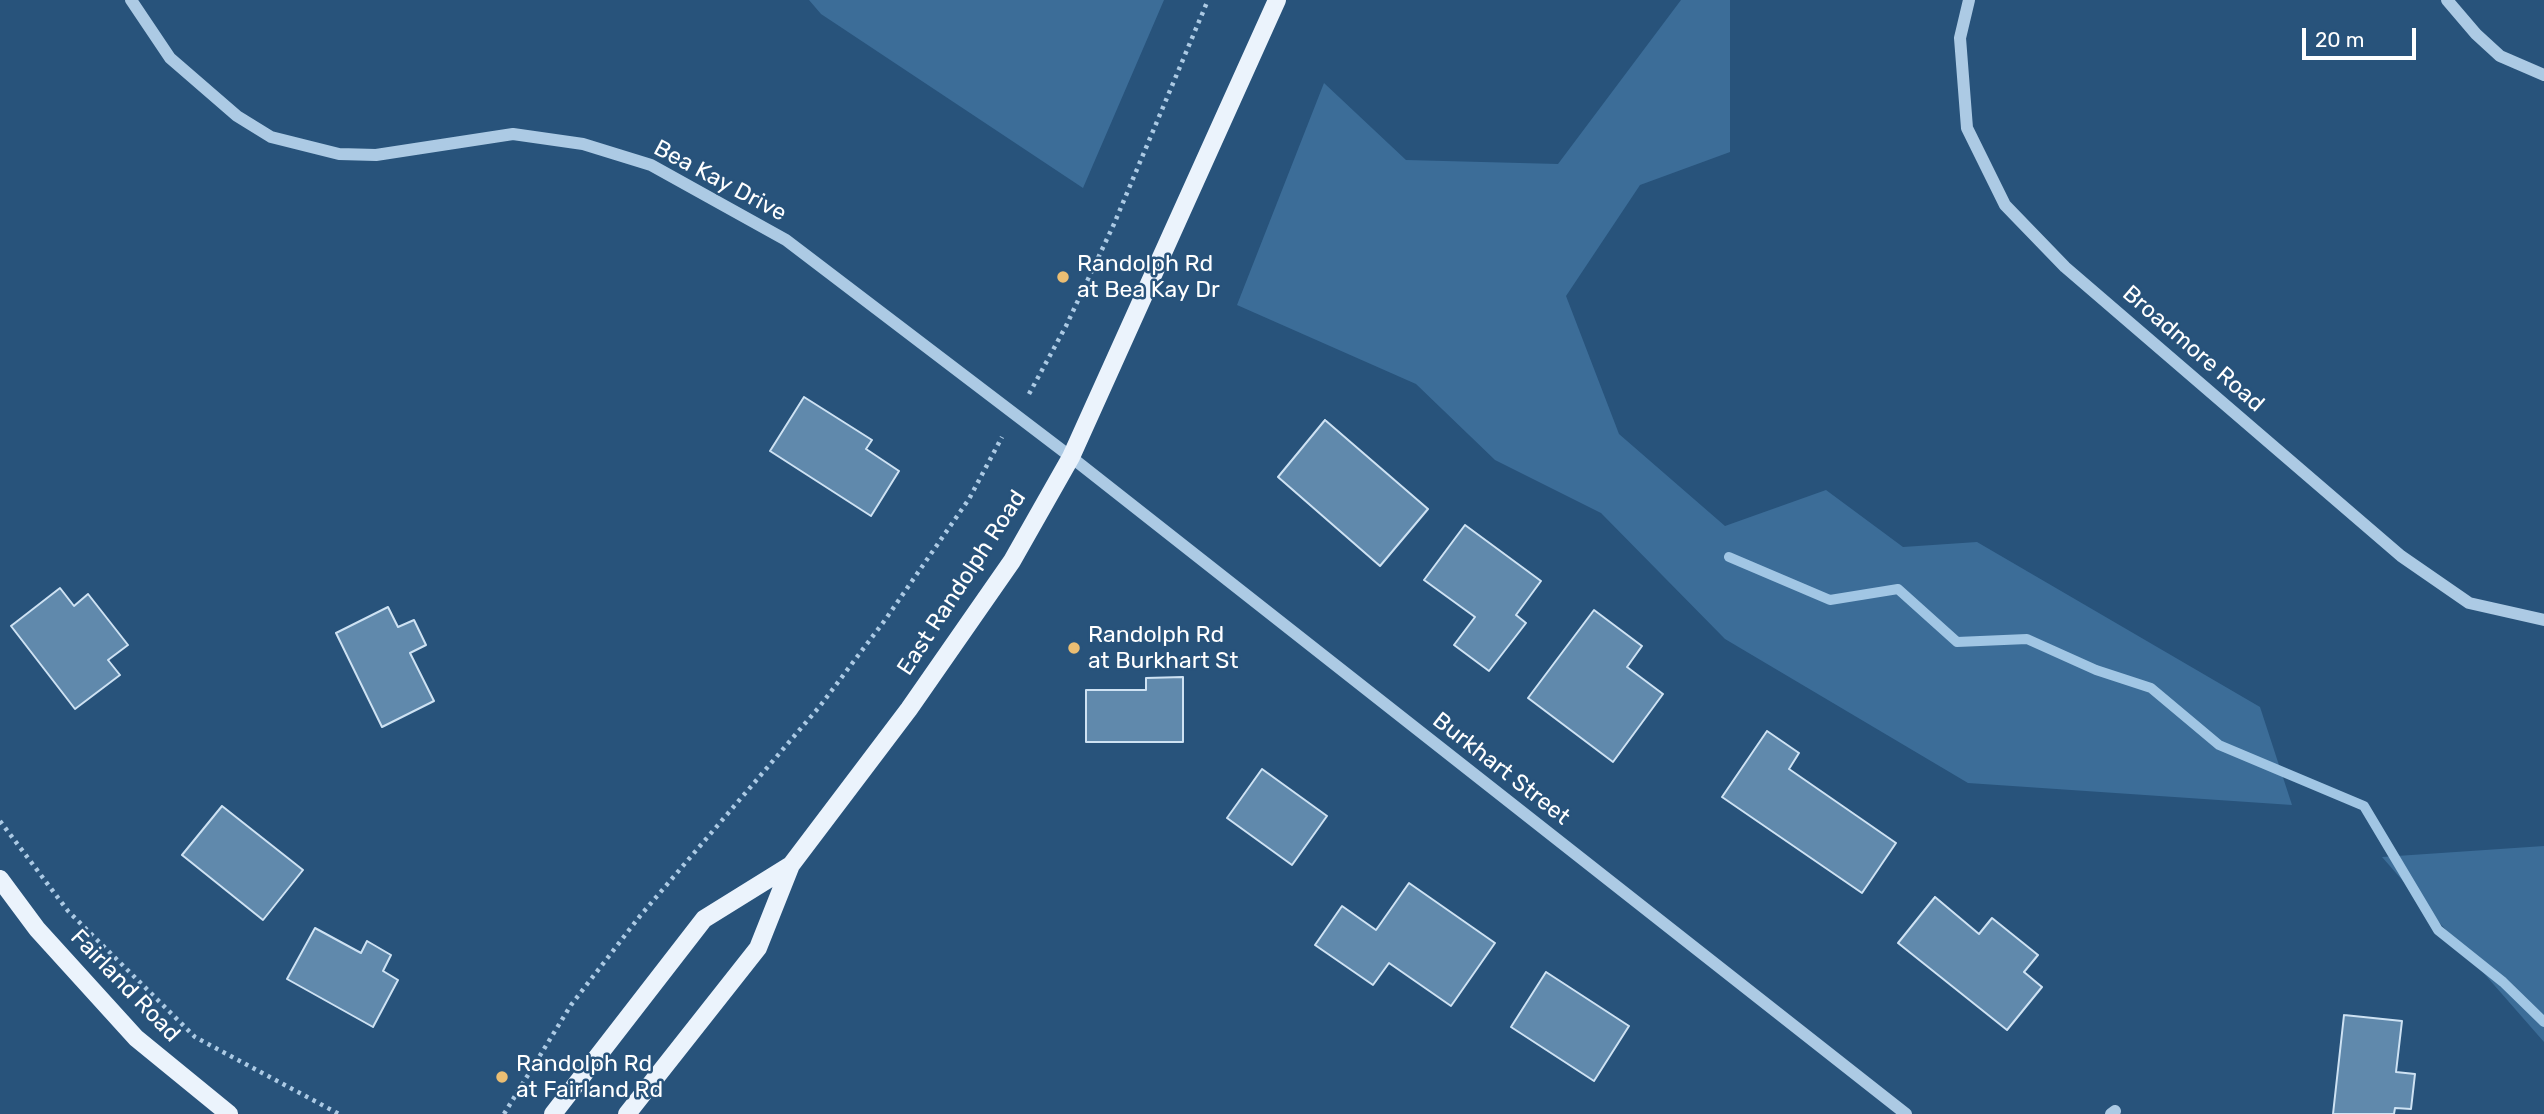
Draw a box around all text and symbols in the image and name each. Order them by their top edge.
scale bar [2306,14,2420,58]
text: 20 m [2315,27,2364,52]
street label: Bea Kay Drive [649,134,791,228]
place label: Randolph Rd at Bea Kay Dr [1077,250,1220,304]
marker: Randolph Rd at Bea Kay Dr [1055,269,1071,285]
street label: Broadmore Road [2117,280,2269,418]
street label: East Randolph Road [892,485,1032,681]
place label: Randolph Rd at Burkhart St [1088,621,1238,675]
marker: Randolph Rd at Burkhart St [1066,640,1082,656]
street label: Burkhart Street [1427,707,1575,831]
street label: Fairland Road [64,924,186,1048]
place label: Randolph Rd at Fairland Rd [516,1050,663,1104]
marker: Randolph Rd at Fairland Rd [494,1069,510,1085]

